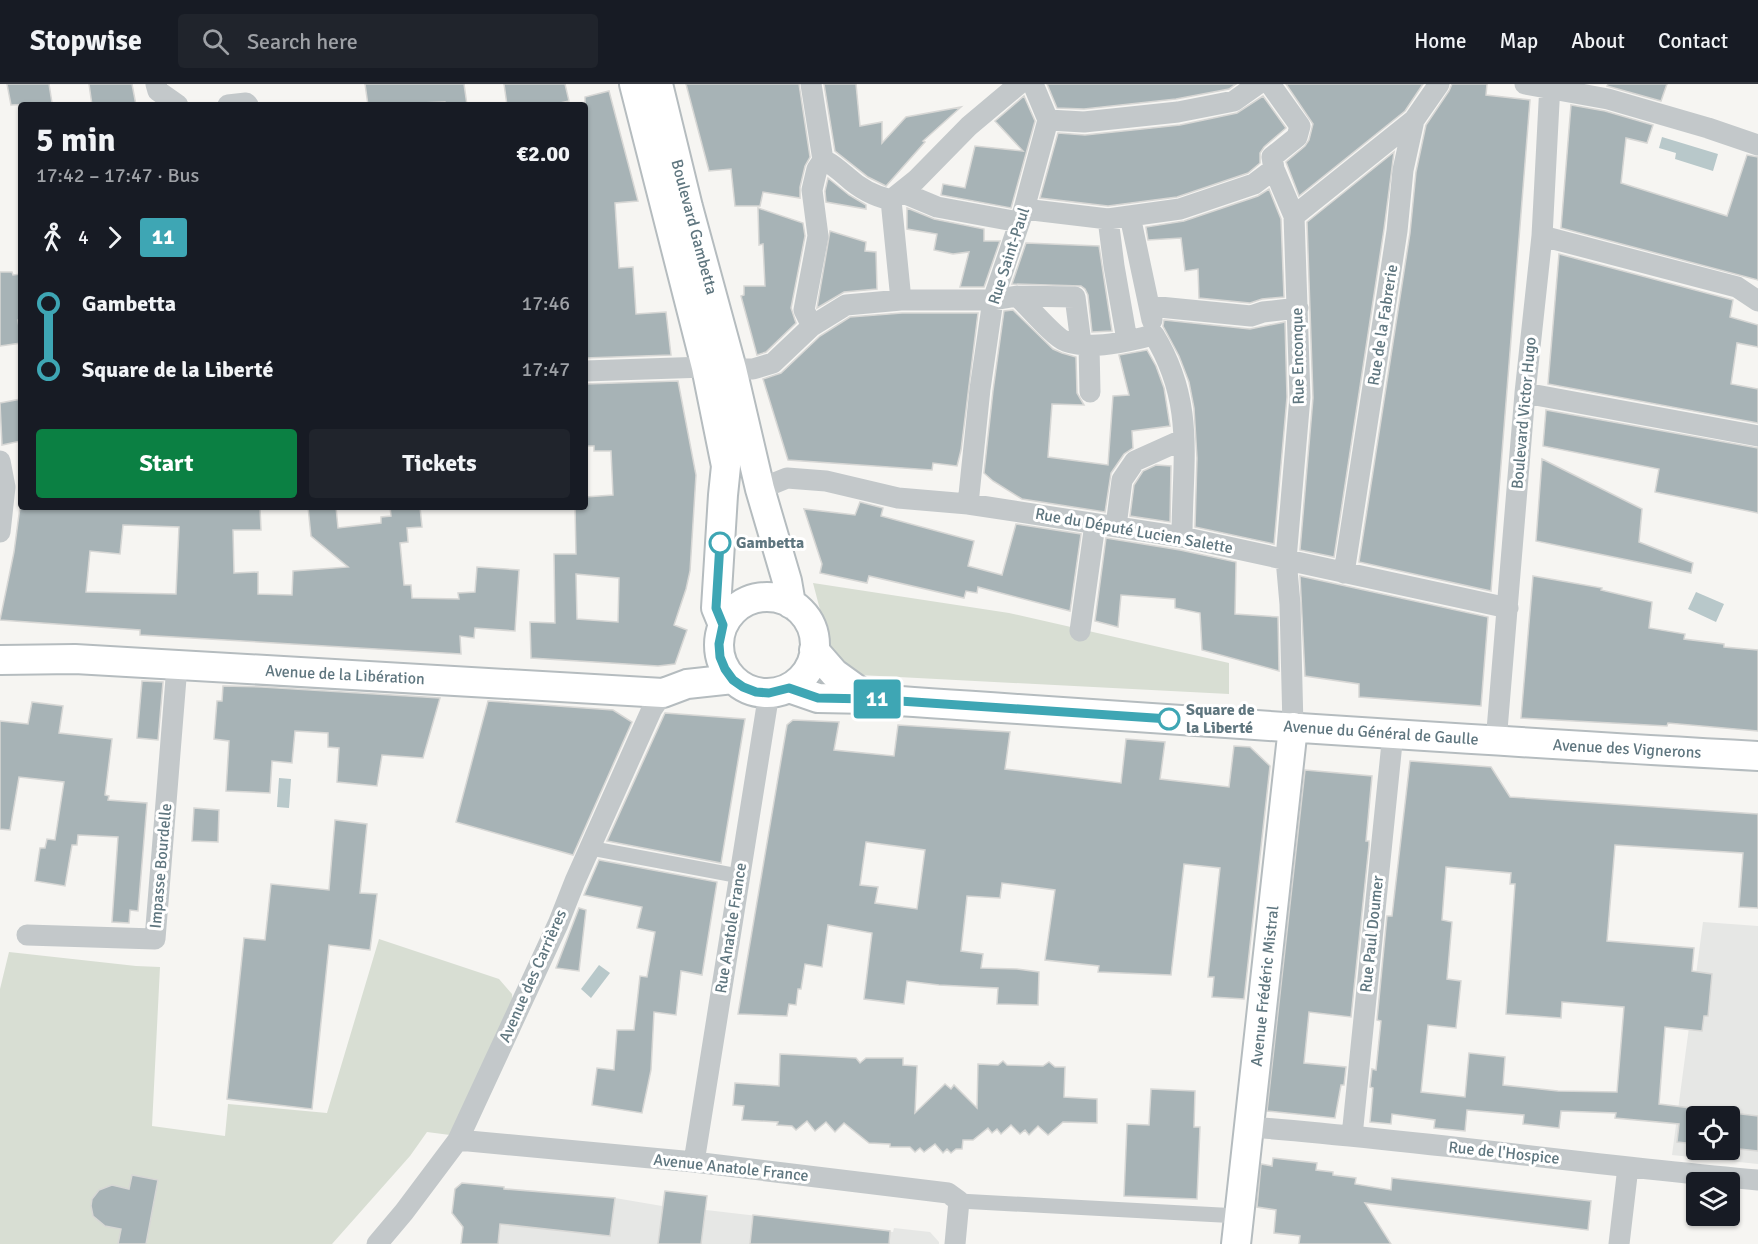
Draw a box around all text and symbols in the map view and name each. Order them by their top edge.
search box [178,14,598,68]
text: Stopwise [30,24,142,58]
icon: search [199,25,232,58]
text: Search here [247,28,358,55]
text: Home [1414,28,1467,54]
text: Map [1500,28,1538,54]
text: About [1571,28,1625,54]
text: Contact [1658,28,1728,54]
text: 5 min [36,120,116,161]
text: €2.00 [516,140,570,167]
street label: Boulevard Gambetta [666,157,722,297]
text: 17:42 – 17:47 · Bus [36,163,199,188]
street label: Rue Saint-Paul [984,205,1034,307]
icon: walk [36,221,69,254]
icon: forward [98,221,131,254]
text: 11 [152,224,175,250]
text: 4 [78,225,89,250]
street label: Rue de la Fabrerie [1364,263,1402,387]
text: Gambetta [82,290,176,317]
text: 17:46 [521,291,570,316]
street label: Rue Enconque [1287,307,1309,405]
street label: Boulevard Victor Hugo [1507,336,1541,490]
text: Square de la Liberté [82,356,273,383]
text: 17:47 [521,357,570,382]
button: Start [36,429,297,498]
button: Tickets [309,429,570,498]
street label: Rue du Député Lucien Salette [1034,504,1234,558]
marker: Gambetta [709,532,731,554]
place label: Gambetta [736,533,804,553]
street label: Avenue de la Libération [265,661,425,689]
line badge: 11 [850,680,904,718]
text: 11 [866,686,888,712]
place label: Square de la Liberté [1186,700,1255,738]
marker: Square de la Liberté [1158,708,1180,730]
street label: Avenue du Général de Gaulle [1283,716,1479,750]
street label: Avenue des Vignerons [1552,735,1702,763]
street label: Impasse Bourdelle [146,803,176,929]
street label: Rue Anatole France [711,861,751,995]
street label: Rue Paul Doumer [1356,874,1388,993]
street label: Avenue Frédéric Mistral [1247,904,1283,1067]
street label: Avenue des Carrières [495,907,571,1045]
map controls [1686,1106,1740,1226]
button: locate [1686,1106,1740,1160]
street label: Rue de l'Hospice [1448,1137,1560,1169]
street label: Avenue Anatole France [652,1150,810,1186]
button: layers [1686,1172,1740,1226]

